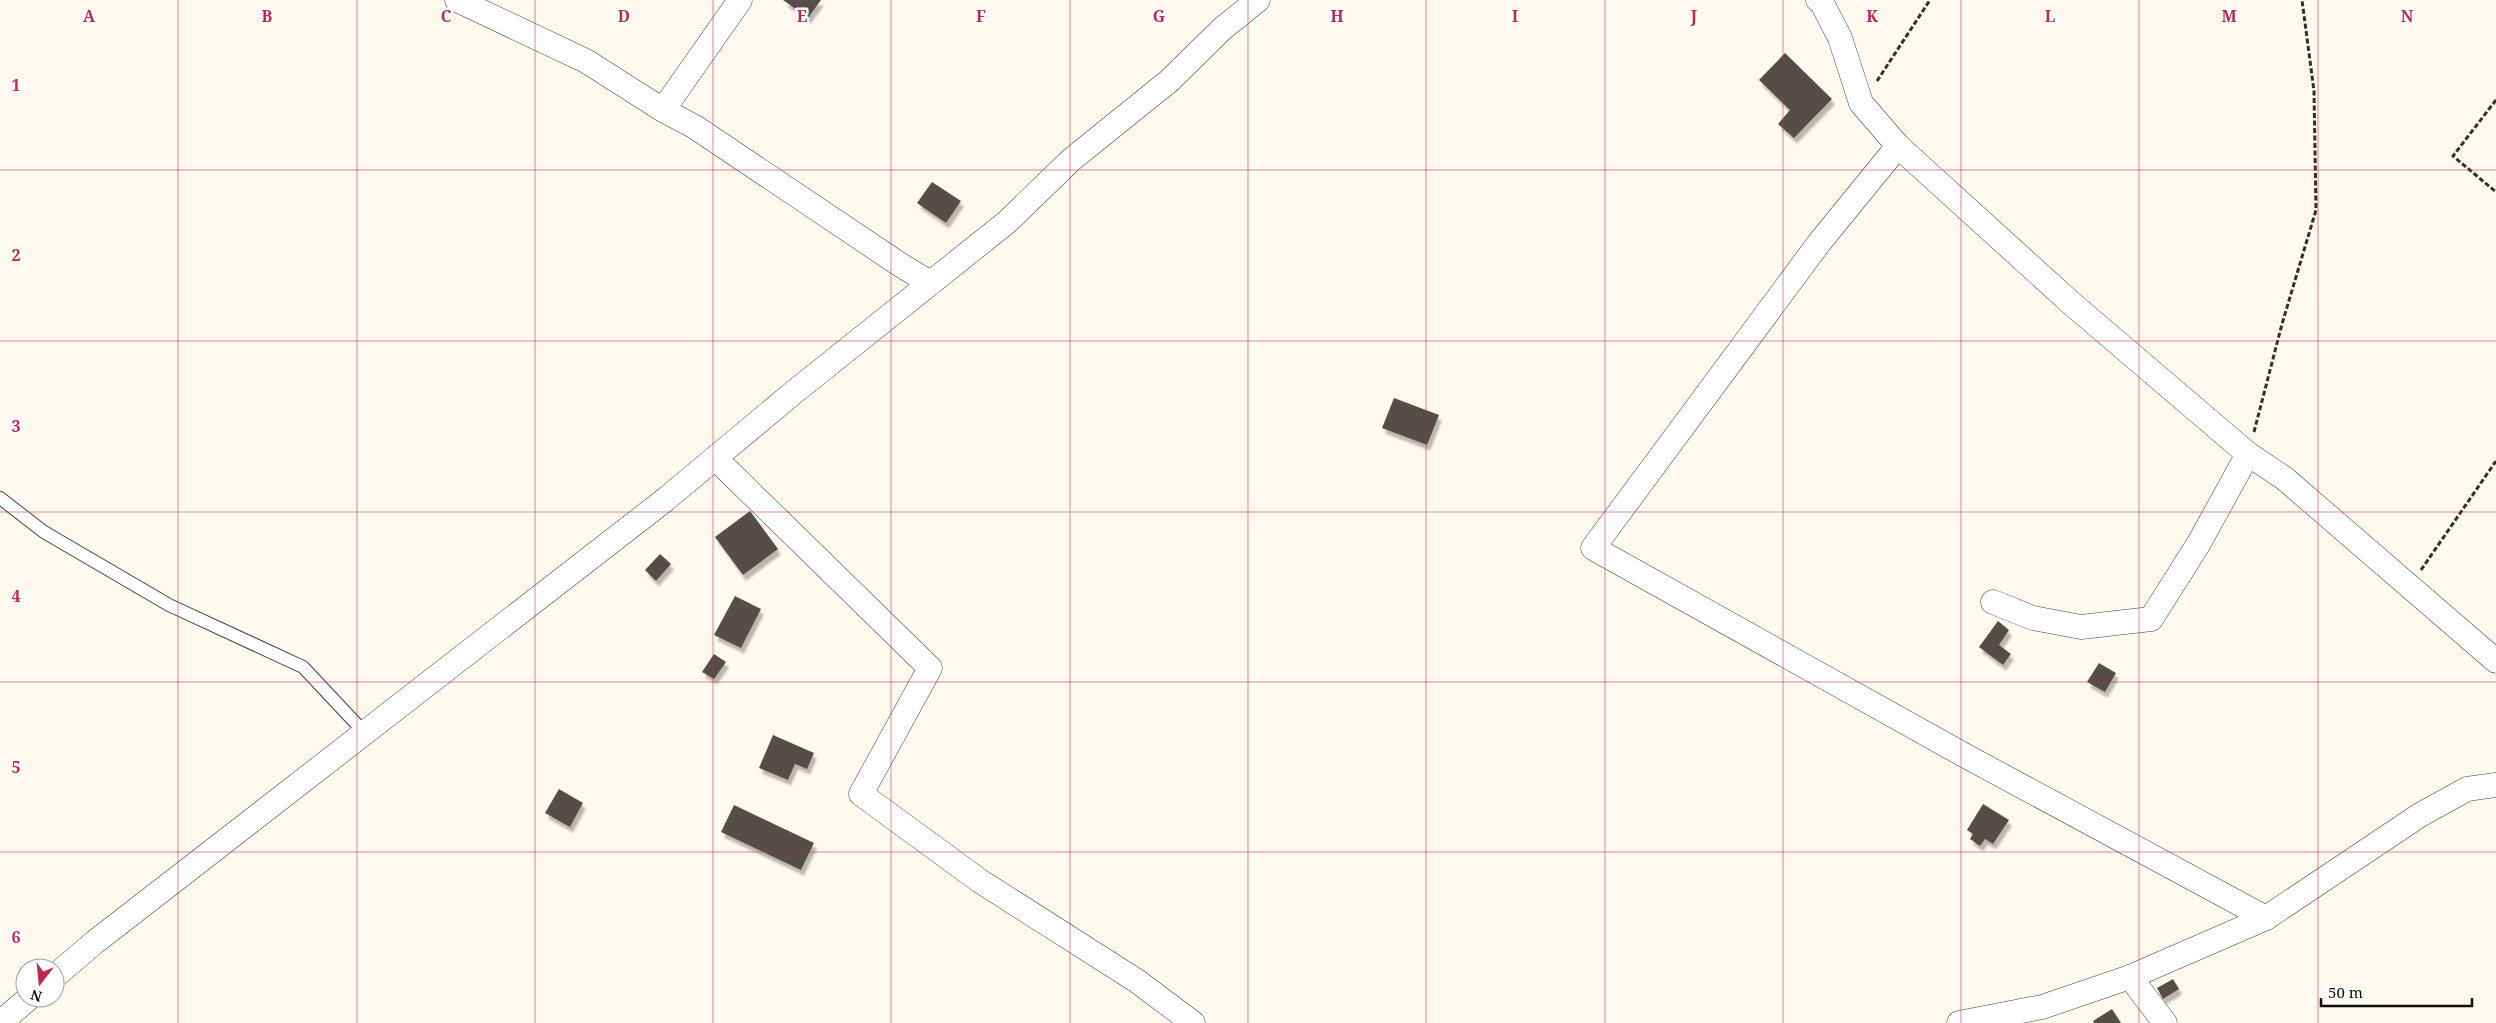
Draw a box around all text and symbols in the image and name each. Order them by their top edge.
text: A [83,5,96,27]
text: B [262,5,273,27]
text: C [441,5,452,27]
text: D [618,5,630,27]
text: E [797,5,807,27]
text: F [976,5,986,27]
text: G [1153,5,1165,27]
text: H [1330,5,1344,27]
text: I [1512,5,1518,27]
text: J [1690,5,1698,27]
text: K [1866,5,1878,27]
text: L [2045,5,2055,27]
text: M [2221,5,2237,27]
text: N [2401,5,2414,27]
text: 1 [11,74,21,96]
text: 2 [11,244,21,266]
text: 3 [11,415,21,437]
text: 4 [11,585,21,607]
text: 5 [11,756,21,778]
text: 6 [11,926,21,948]
north arrow [15,958,65,1008]
scale bar [2321,976,2472,1008]
text: 50 m [2328,982,2363,1002]
text: N [28,985,44,1007]

